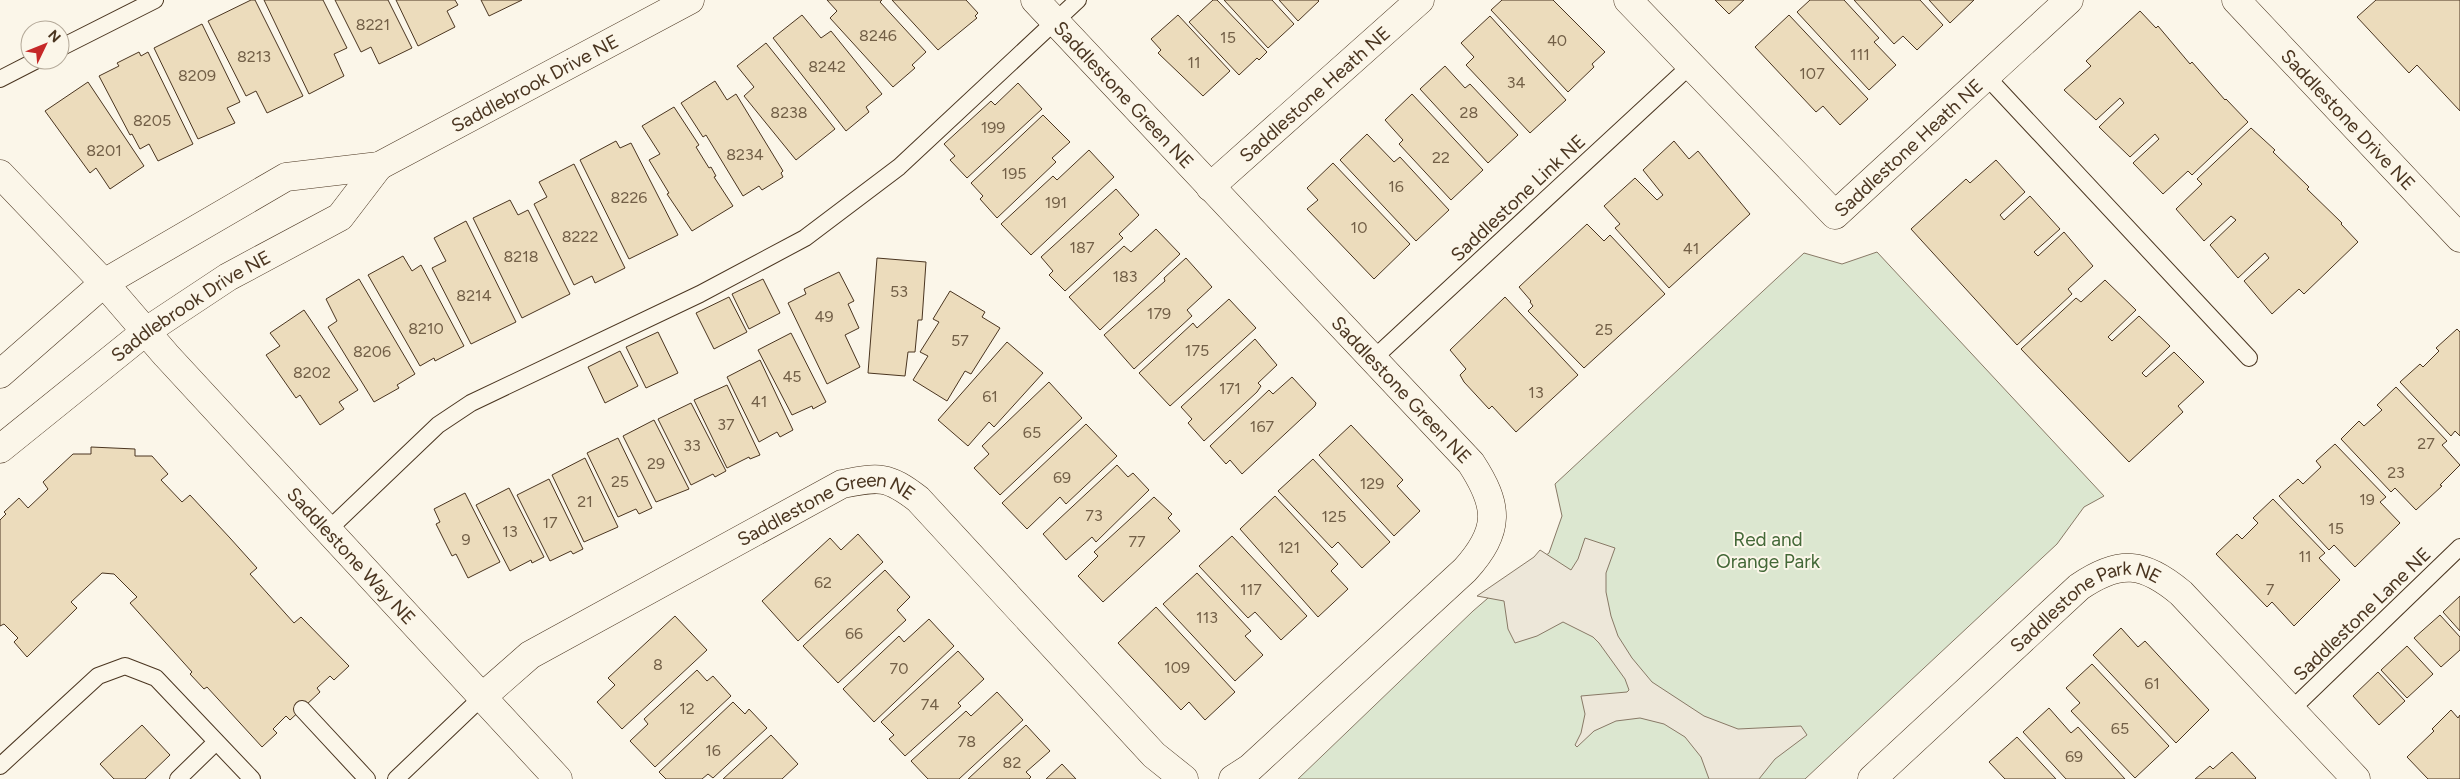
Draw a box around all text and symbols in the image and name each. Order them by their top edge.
house number: 8221 [356,15,390,34]
street label: Saddlestone Green NE [1049,16,1199,173]
north arrow [20,20,70,70]
street label: Saddlestone Heath NE [1235,21,1395,167]
house number: 8246 [859,26,897,45]
text: N [44,27,64,46]
house number: 15 [1220,28,1236,47]
street label: Saddlebrook Drive NE [447,29,622,137]
house number: 40 [1547,31,1567,50]
street label: Saddlestone Drive NE [2276,44,2420,195]
house number: 111 [1850,45,1870,64]
house number: 8213 [237,47,271,66]
house number: 11 [1187,53,1201,72]
house number: 8242 [808,57,846,76]
house number: 107 [1799,64,1825,83]
house number: 8209 [178,66,216,85]
house number: 34 [1507,73,1525,92]
street label: Saddlestone Heath NE [1829,74,1987,222]
house number: 8238 [770,103,808,122]
house number: 28 [1460,103,1478,122]
house number: 8205 [133,111,171,130]
house number: 199 [981,118,1005,137]
street label: Saddlestone Link NE [1446,130,1590,266]
house number: 8201 [86,141,122,160]
house number: 8234 [726,145,764,164]
house number: 22 [1432,148,1450,167]
house number: 195 [1002,164,1026,183]
house number: 16 [1388,177,1404,196]
house number: 8226 [611,188,647,207]
house number: 191 [1045,193,1067,212]
house number: 10 [1351,218,1367,237]
house number: 8222 [562,227,598,246]
house number: 187 [1069,238,1095,257]
house number: 41 [1683,239,1699,258]
street label: Saddlebrook Drive NE [106,245,274,366]
house number: 8218 [503,247,539,266]
house number: 183 [1112,267,1138,286]
house number: 53 [890,282,908,301]
house number: 8214 [456,286,492,305]
house number: 179 [1147,304,1171,323]
house number: 49 [815,307,834,326]
street label: Saddlestone Green NE [1327,311,1477,468]
house number: 8210 [408,319,444,338]
house number: 25 [1595,320,1613,339]
house number: 57 [951,331,969,350]
house number: 175 [1185,341,1209,360]
house number: 8206 [353,342,391,361]
house number: 8202 [293,363,331,382]
house number: 45 [782,367,802,386]
house number: 171 [1219,379,1241,398]
house number: 13 [1528,383,1544,402]
house number: 61 [982,387,998,406]
house number: 41 [751,392,767,411]
house number: 37 [717,415,735,434]
house number: 167 [1250,417,1275,436]
house number: 65 [1023,423,1041,442]
house number: 27 [2417,434,2435,453]
house number: 33 [683,436,701,455]
house number: 29 [647,454,665,473]
house number: 23 [2387,463,2405,482]
street label: Saddlestone Green NE [733,468,920,551]
house number: 69 [1053,468,1071,487]
house number: 25 [611,472,629,491]
house number: 129 [1360,474,1384,493]
street label: Saddlestone Way NE [282,482,421,629]
house number: 19 [2359,490,2375,509]
house number: 21 [577,492,593,511]
house number: 73 [1085,506,1103,525]
house number: 125 [1322,507,1346,526]
house number: 17 [542,513,558,532]
house number: 15 [2328,519,2344,538]
house number: 13 [502,522,518,541]
park label: Red and Orange Park [1716,528,1821,573]
house number: 9 [461,530,471,549]
house number: 77 [1128,532,1146,551]
house number: 121 [1278,538,1300,557]
street label: Saddlestone Lane NE [2289,542,2435,686]
house number: 11 [2298,547,2312,566]
street label: Saddlestone Park NE [2005,556,2166,657]
house number: 62 [814,573,832,592]
house number: 117 [1240,580,1262,599]
house number: 7 [2266,580,2275,599]
house number: 113 [1196,608,1218,627]
house number: 66 [845,624,863,643]
house number: 8 [653,655,663,674]
house number: 109 [1164,658,1190,677]
house number: 70 [890,659,908,678]
house number: 61 [2144,674,2160,693]
house number: 74 [921,695,939,714]
house number: 12 [679,699,695,718]
house number: 65 [2111,719,2129,738]
house number: 78 [958,732,976,751]
house number: 16 [705,741,721,760]
house number: 69 [2065,747,2083,766]
house number: 82 [1003,753,1021,772]

